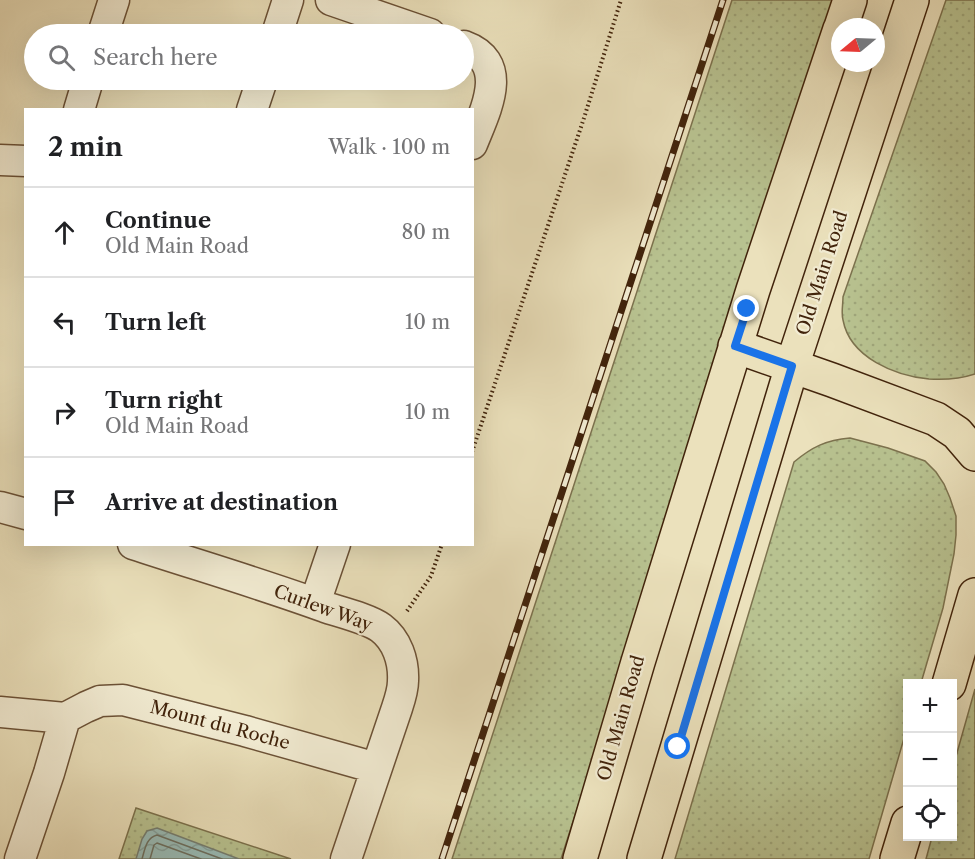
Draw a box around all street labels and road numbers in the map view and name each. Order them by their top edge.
street label: Old Main Road [792,208,852,338]
street label: Curlew Way [271,580,376,636]
street label: Old Main Road [593,653,649,783]
street label: Mount du Roche [148,696,292,754]

